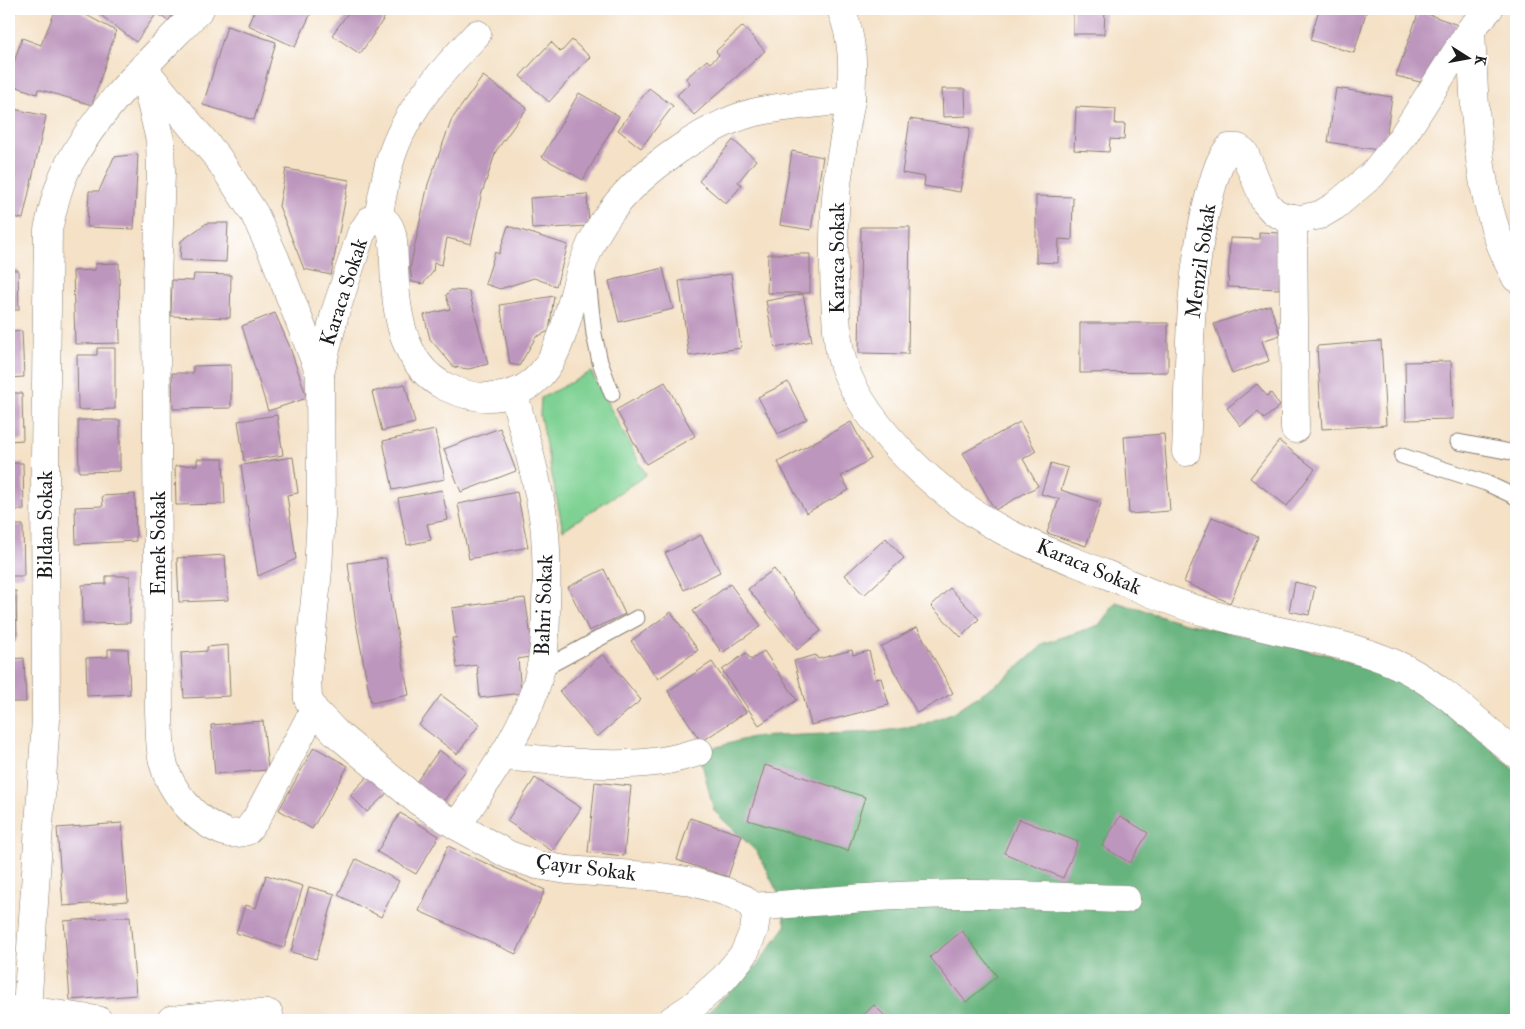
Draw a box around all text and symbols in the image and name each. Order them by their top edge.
north arrow [1442,32,1492,82]
text: K [1471,54,1490,68]
street label: Karaca Sokak [824,202,851,314]
street label: Menzil Sokak [1180,202,1222,320]
street label: Karaca Sokak [314,235,374,349]
street label: Bildan Sokak [32,470,59,580]
street label: Emek Sokak [145,491,172,595]
street label: Karaca Sokak [1032,533,1146,601]
street label: Bahri Sokak [529,554,559,656]
street label: Çayır Sokak [534,848,638,888]

